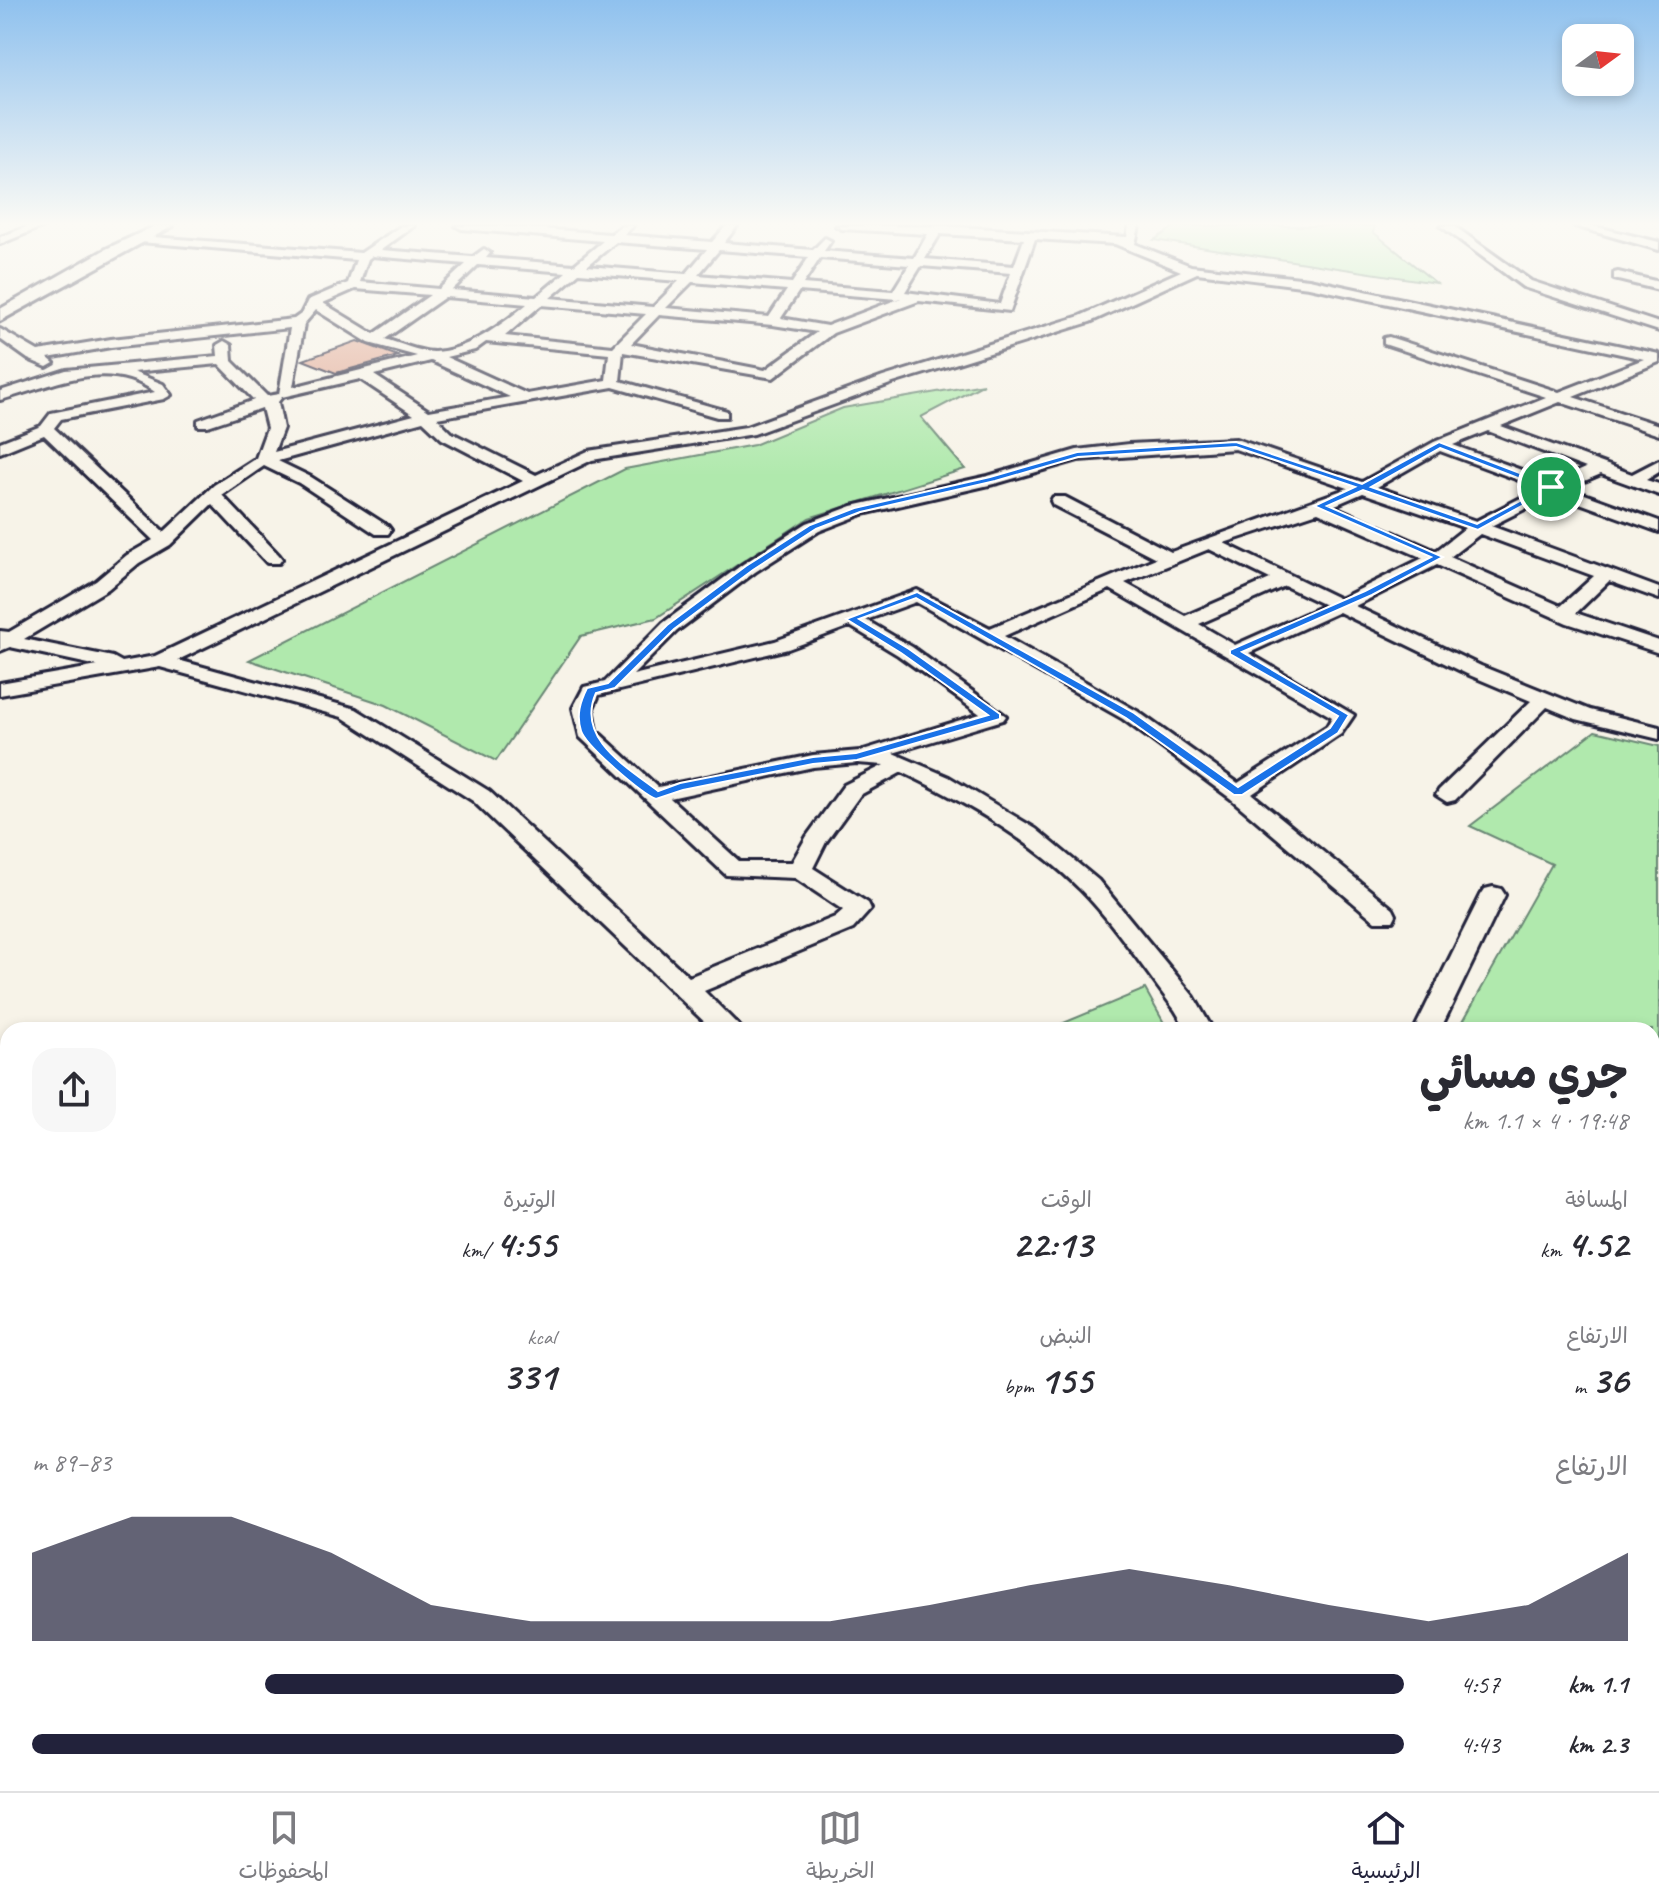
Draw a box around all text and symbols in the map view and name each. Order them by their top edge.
north arrow [1562,24,1634,96]
map controls [1562,24,1634,96]
pin [1517,453,1585,521]
icon: arrive [1529,465,1573,509]
text: جري مسائي [1420,1046,1628,1101]
button: share [32,1048,116,1132]
text: 19:48 · 4 × 1.1 km [1462,1104,1628,1137]
text: الوتيرة [503,1186,556,1214]
text: الوقت [1041,1186,1092,1214]
text: المسافة [1565,1186,1628,1214]
text: 4:55 [495,1219,556,1269]
text: 22:13 [1012,1219,1092,1269]
text: 4.52 [1567,1219,1628,1269]
text: /km [461,1236,495,1264]
text: km [1540,1236,1567,1264]
text: النبض [1039,1322,1092,1350]
text: الارتفاع [1566,1322,1628,1350]
text: kcal [527,1323,556,1351]
text: 331 [502,1351,556,1401]
text: 155 [1039,1355,1092,1405]
text: 36 [1591,1355,1628,1405]
text: bpm [1004,1372,1039,1400]
text: m [1574,1372,1591,1400]
text: 83–89 m [32,1446,111,1479]
text: الارتفاع [1555,1450,1628,1483]
text: 4:57 [1460,1668,1500,1701]
text: 1.1 km [1568,1668,1628,1701]
text: 4:43 [1460,1728,1500,1761]
text: 2.3 km [1568,1728,1628,1761]
tab: المحفوظات [238,1806,329,1890]
tab: الخريطة [806,1806,875,1890]
tab: الرئيسية [1351,1806,1421,1890]

